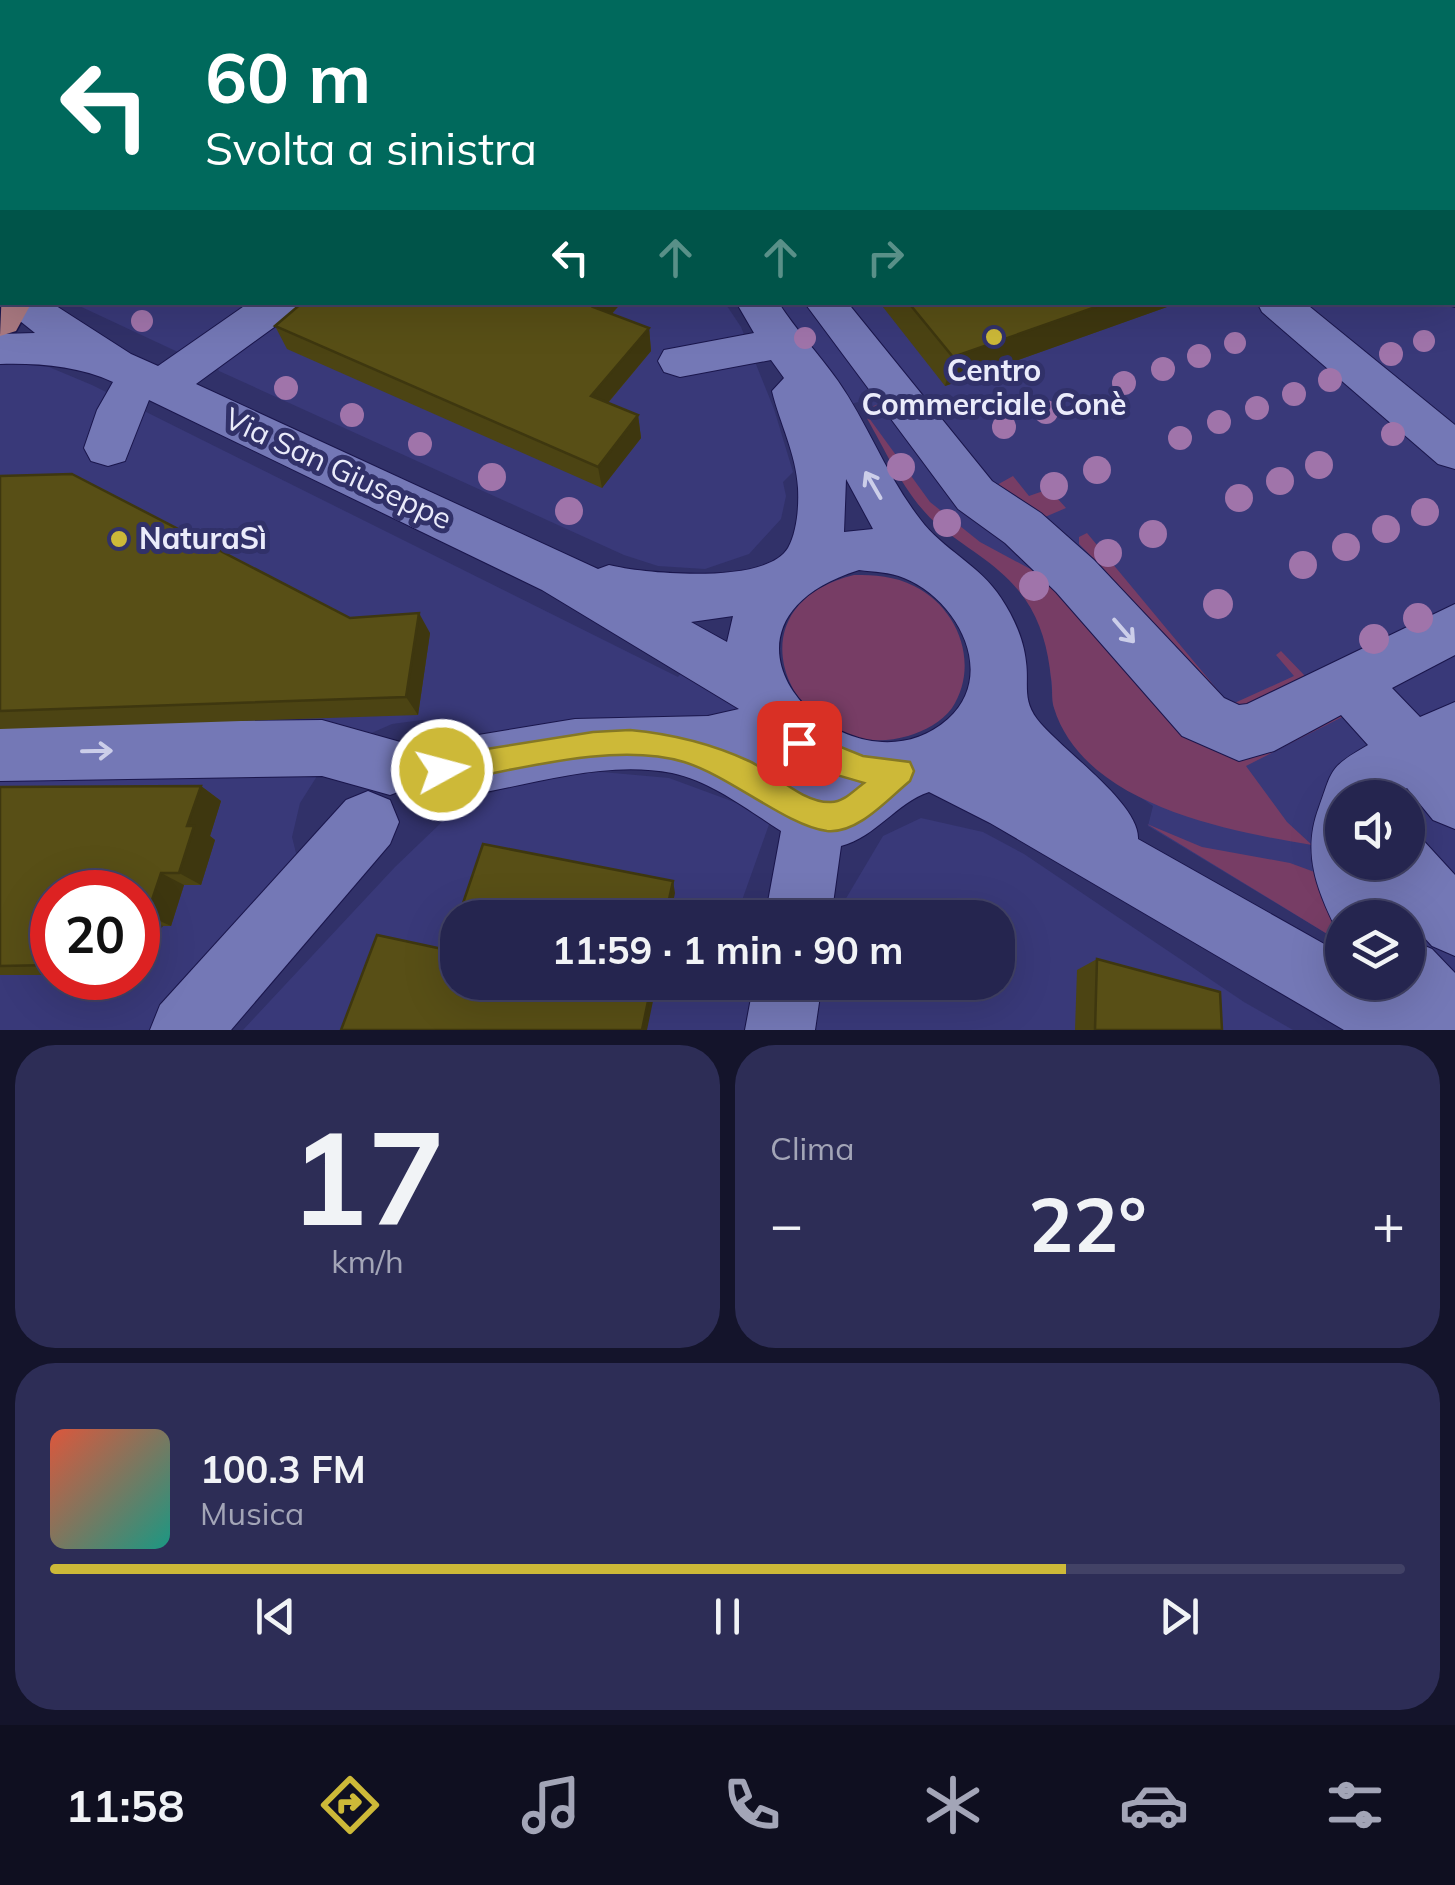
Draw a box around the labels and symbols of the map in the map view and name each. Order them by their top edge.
marker: Centro Commerciale Conè [983,326,1005,348]
place label: Centro Commerciale Conè [861,351,1127,423]
street label: Via San Giuseppe [219,399,458,537]
one-way arrow [862,471,882,501]
place label: NaturaSì [139,519,267,557]
marker: NaturaSì [108,528,130,550]
one-way arrow [1112,618,1135,643]
pin [757,701,842,786]
position arrow [390,718,494,822]
one-way arrow [80,742,113,760]
speed limit sign: 20 [30,870,160,1000]

